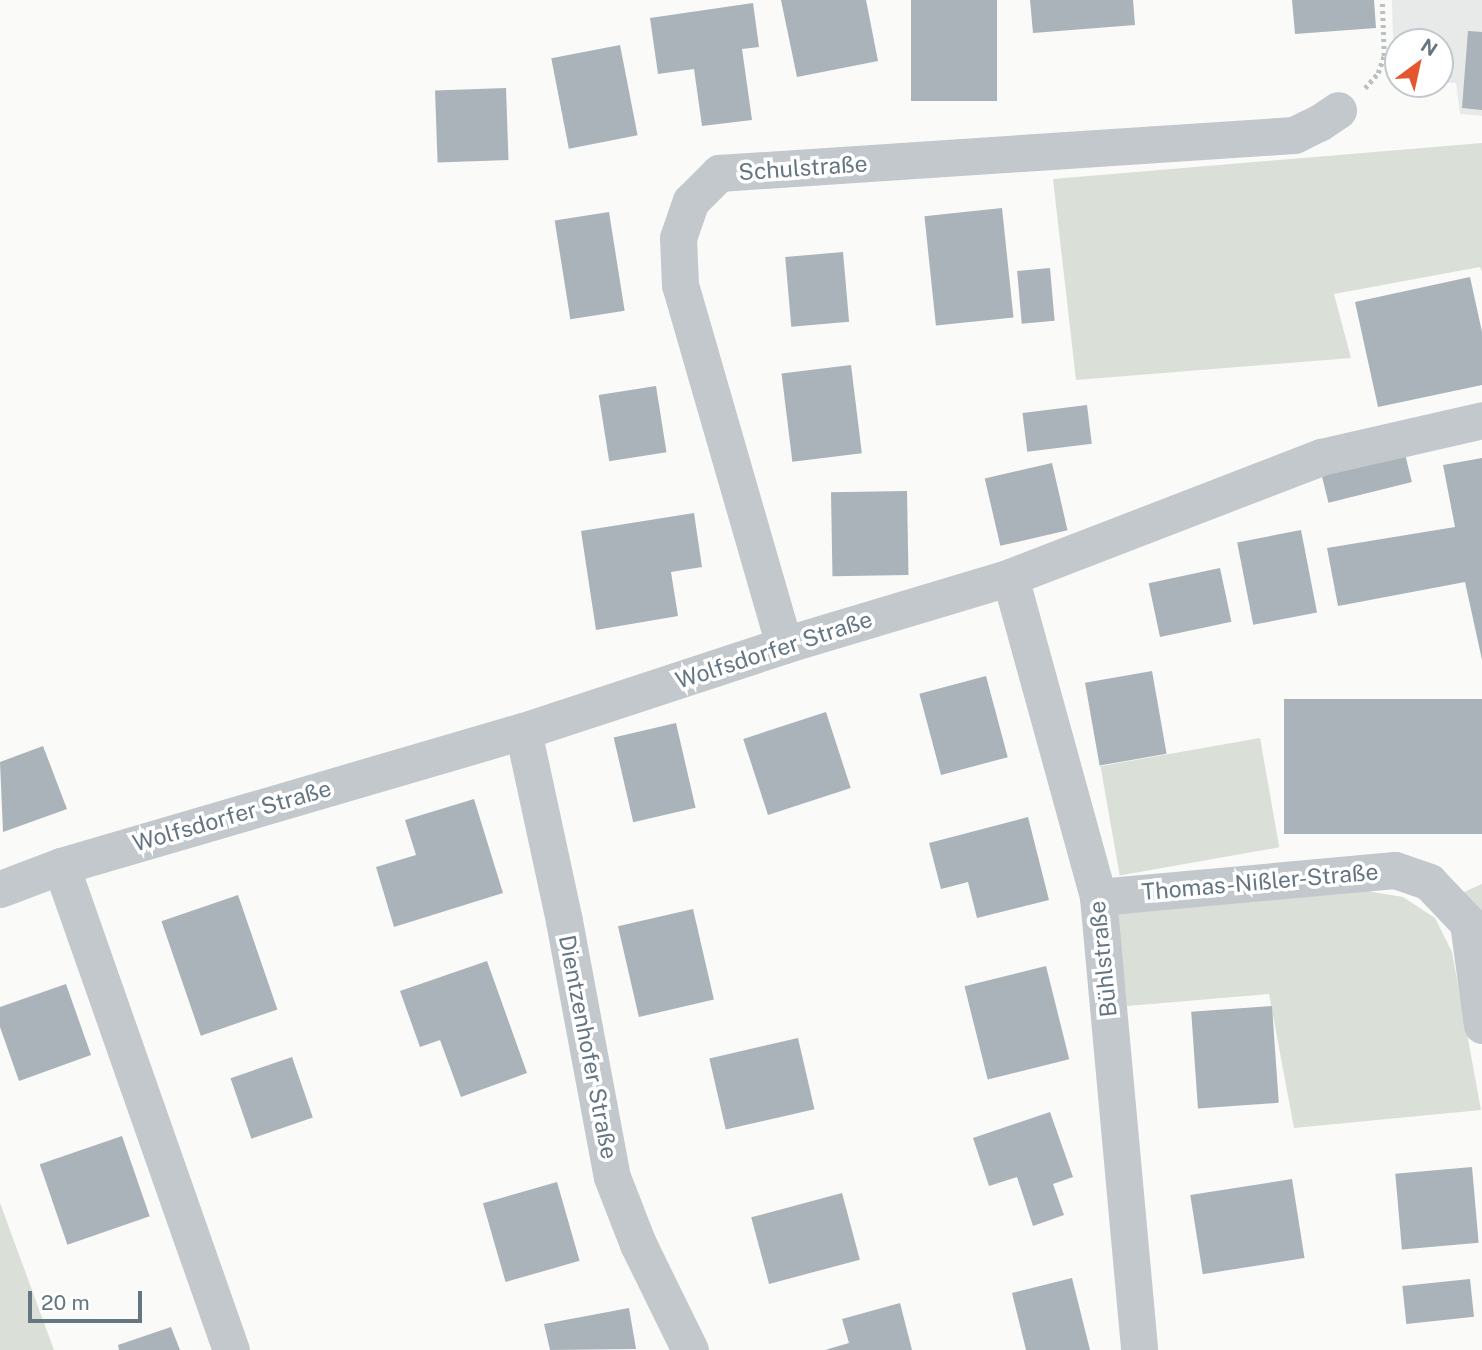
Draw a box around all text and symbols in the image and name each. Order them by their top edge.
north arrow [1384,28,1454,98]
text: N [1417,34,1442,60]
street label: Schulstraße [738,150,868,186]
street label: Wolfsdorfer Straße [672,605,876,695]
street label: Wolfsdorfer Straße [130,774,334,858]
street label: Thomas-Nißler-Straße [1140,858,1380,906]
street label: Bühlstraße [1083,899,1123,1019]
street label: Dientzenhofer Straße [553,933,623,1161]
scale bar [32,1276,145,1320]
text: 20 m [41,1290,90,1315]

